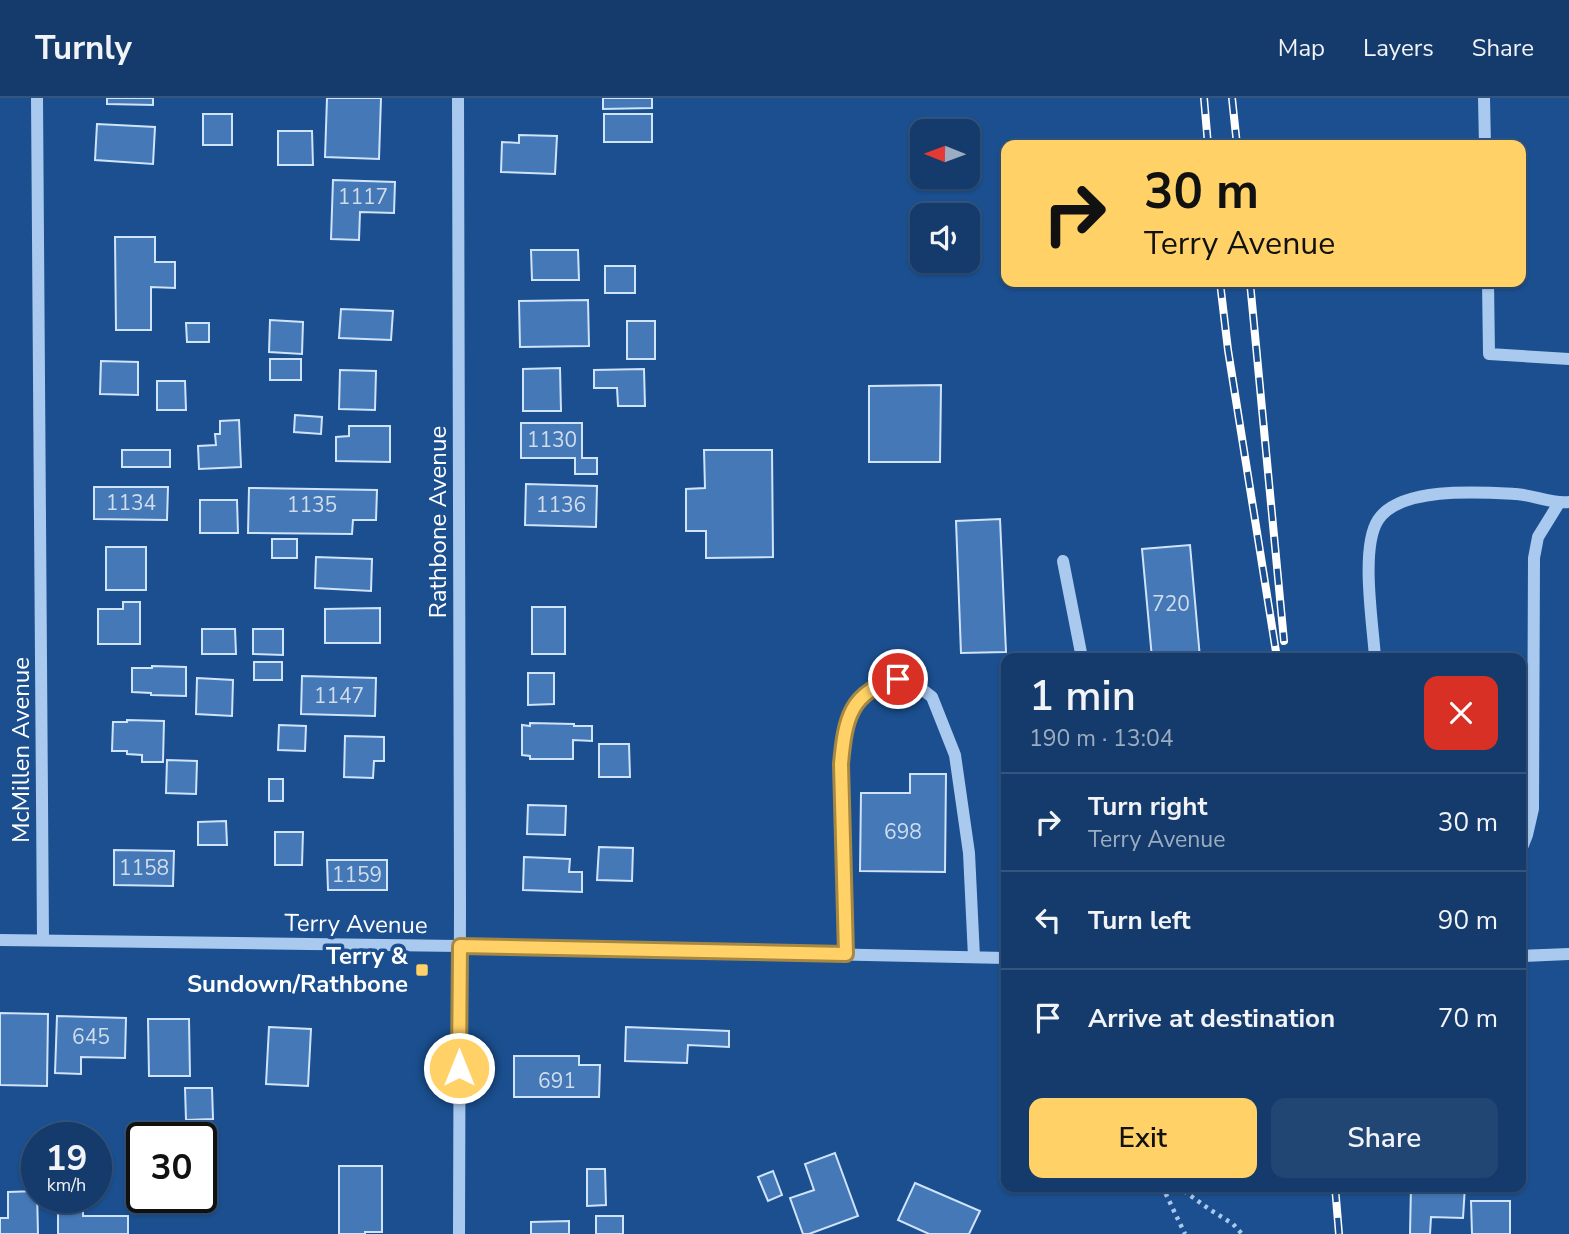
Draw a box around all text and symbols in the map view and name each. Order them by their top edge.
text: Turnly [35,26,132,71]
text: Map [1278,32,1325,64]
text: Layers [1363,32,1434,64]
text: Share [1472,32,1534,64]
north arrow [910,119,980,189]
map controls [910,119,980,273]
text: 30 m [1144,158,1259,225]
icon: right [1029,168,1120,259]
house number: 1117 [338,183,388,211]
button: sound [910,203,980,273]
text: Terry Avenue [1144,222,1335,265]
street label: Rathbone Avenue [422,426,454,618]
house number: 1130 [527,426,577,454]
house number: 1134 [106,489,156,517]
house number: 1135 [287,491,337,519]
house number: 1136 [536,491,586,519]
house number: 720 [1152,590,1190,618]
pin [868,649,928,709]
street label: McMillen Avenue [5,657,37,843]
icon: arrive [879,660,917,698]
text: 1 min [1029,668,1136,725]
button: close [1424,676,1498,750]
house number: 1147 [314,682,364,710]
text: 190 m · 13:04 [1029,723,1174,754]
text: Turn right [1088,789,1207,824]
icon: right [1029,803,1067,841]
text: 30 m [1438,805,1498,840]
house number: 698 [884,818,922,846]
text: Terry Avenue [1088,824,1226,855]
house number: 1158 [119,854,169,882]
house number: 1159 [332,861,382,889]
icon: left [1029,901,1067,939]
text: Turn left [1088,903,1191,938]
text: 90 m [1438,903,1498,938]
street label: Terry Avenue [284,907,428,941]
place label: Terry & Sundown/Rathbone [187,940,409,1000]
marker: Terry & Sundown/Rathbone [414,962,430,978]
icon: arrive [1029,999,1067,1037]
text: Arrive at destination [1088,1001,1335,1036]
text: 70 m [1438,1001,1498,1036]
house number: 645 [72,1023,110,1051]
position arrow [422,1031,496,1105]
house number: 691 [538,1067,576,1095]
button: Exit [1029,1098,1257,1178]
button: Share [1271,1098,1498,1178]
speed limit sign: 30 [126,1122,217,1213]
text: 19 [45,1135,88,1182]
text: km/h [47,1173,86,1197]

